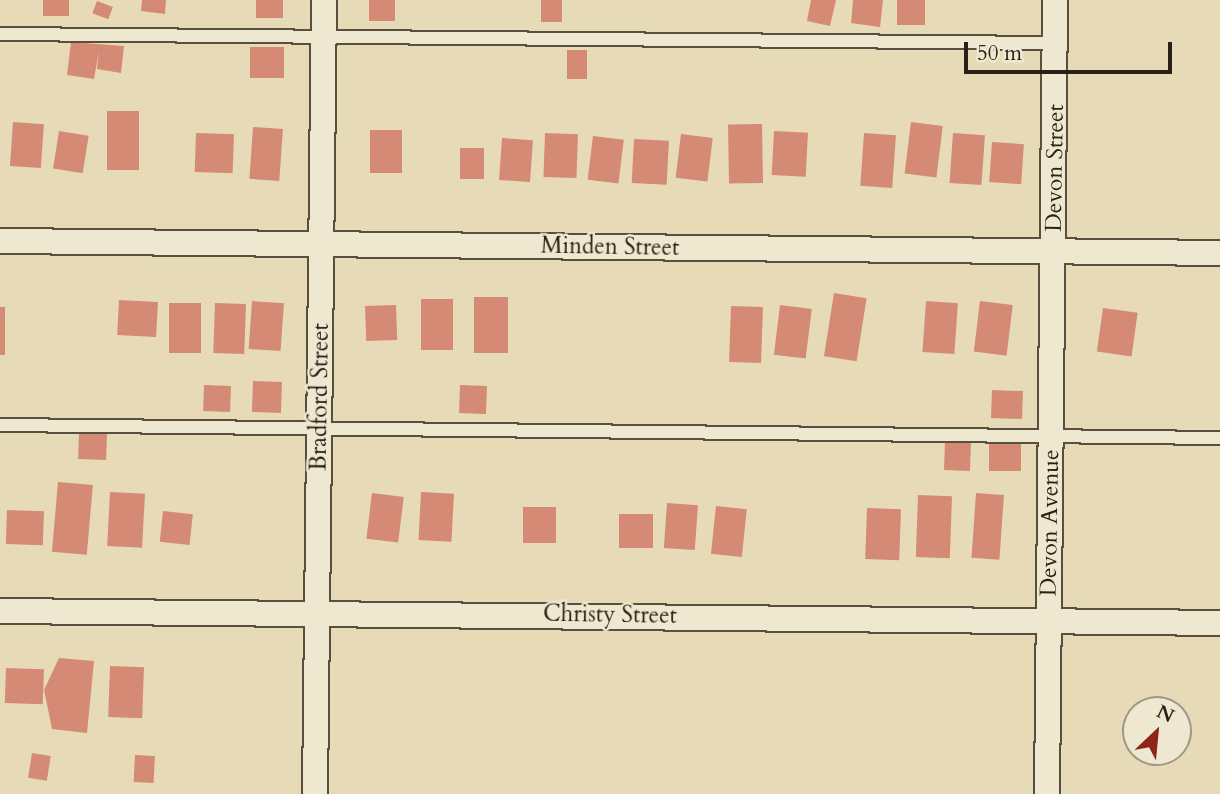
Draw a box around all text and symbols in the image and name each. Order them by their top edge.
scale bar [968,28,1176,72]
text: 50 m [977,39,1022,68]
street label: Devon Street [1040,104,1070,232]
street label: Minden Street [541,232,679,262]
street label: Bradford Street [305,323,335,471]
street label: Devon Avenue [1035,449,1065,597]
street label: Christy Street [543,600,677,630]
north arrow [1122,696,1192,766]
text: N [1152,699,1178,729]

